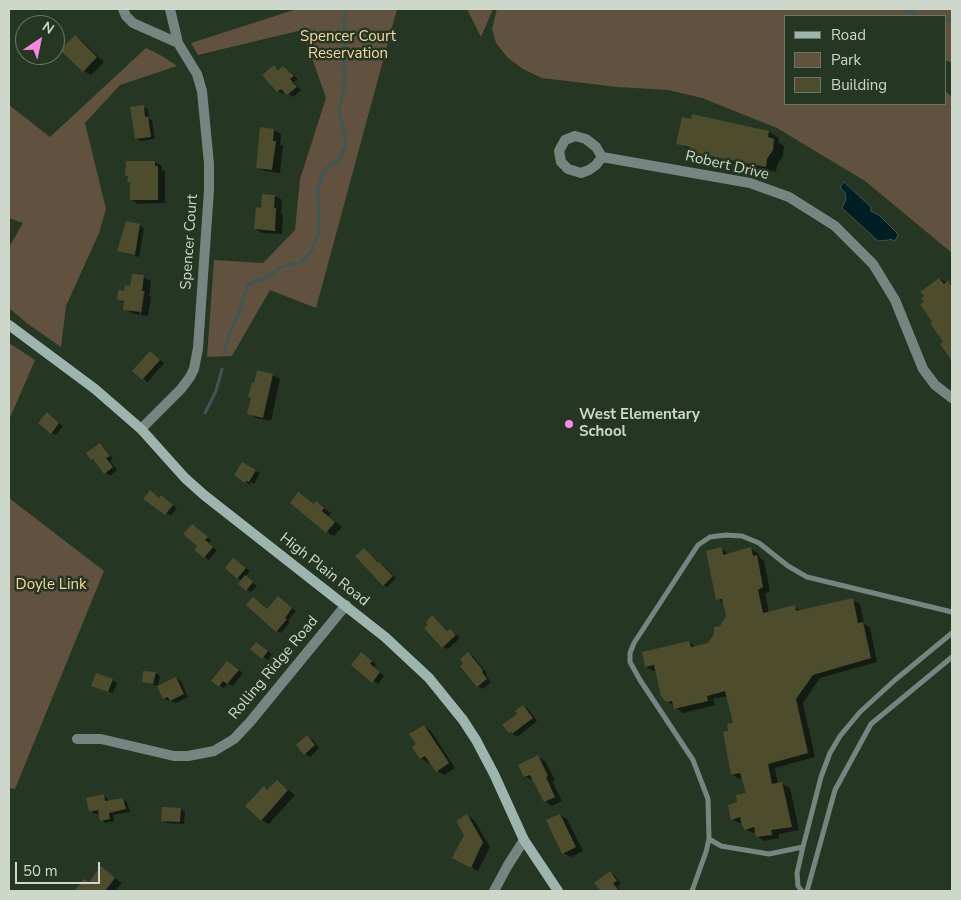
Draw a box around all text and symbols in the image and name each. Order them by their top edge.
north arrow [15,15,65,65]
legend [784,15,946,105]
text: N [38,17,58,39]
text: Road [831,25,866,45]
park label: Spencer Court Reservation [300,28,396,63]
text: Park [831,50,861,70]
text: Building [831,75,887,95]
street label: Robert Drive [683,148,771,184]
street label: Spencer Court [178,194,202,290]
place label: West Elementary School [579,406,700,441]
marker: West Elementary School [563,418,575,430]
street label: High Plain Road [276,529,372,611]
park label: Doyle Link [16,576,86,594]
street label: Rolling Ridge Road [225,613,323,723]
scale bar [18,852,102,884]
text: 50 m [23,861,58,881]

